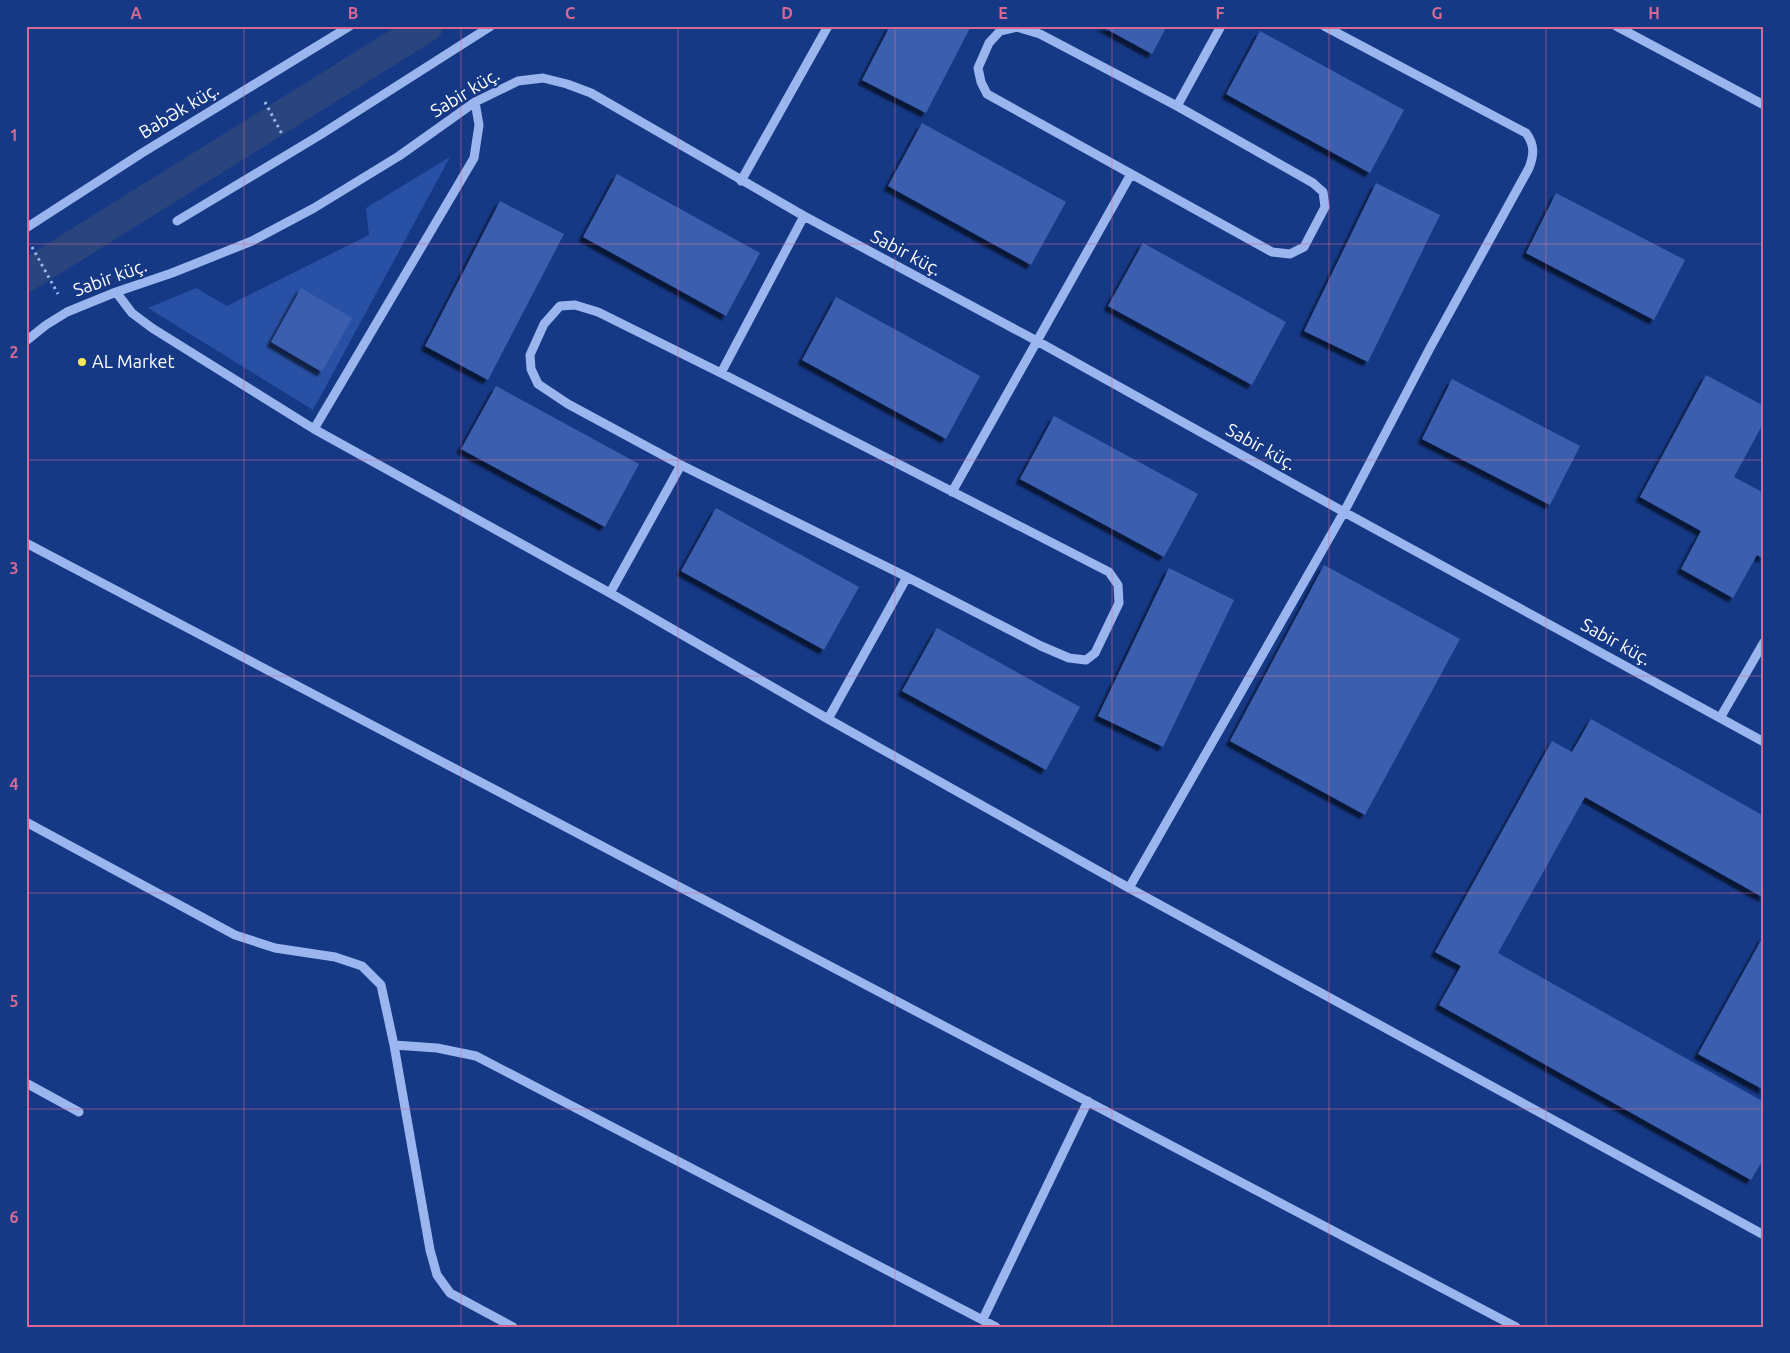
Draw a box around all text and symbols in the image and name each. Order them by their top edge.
text: A [130,4,142,22]
text: B [348,4,358,22]
text: C [565,4,575,22]
text: D [781,4,793,22]
text: E [998,4,1008,22]
text: F [1216,4,1225,22]
text: G [1431,4,1443,22]
text: H [1648,4,1660,22]
street label: Sabir küç. [426,64,503,121]
street label: Babək küç. [135,79,222,142]
text: 1 [9,126,19,144]
street label: Sabir küç. [868,225,945,279]
street label: Sabir küç. [70,255,149,300]
text: 2 [9,343,19,361]
place label: AL Market [92,351,175,371]
marker: AL Market [76,356,88,368]
street label: Sabir küç. [1223,419,1300,474]
text: 3 [9,559,19,577]
street label: Sabir küç. [1578,614,1655,669]
text: 4 [9,775,19,793]
text: 5 [9,992,19,1010]
text: 6 [9,1208,19,1226]

